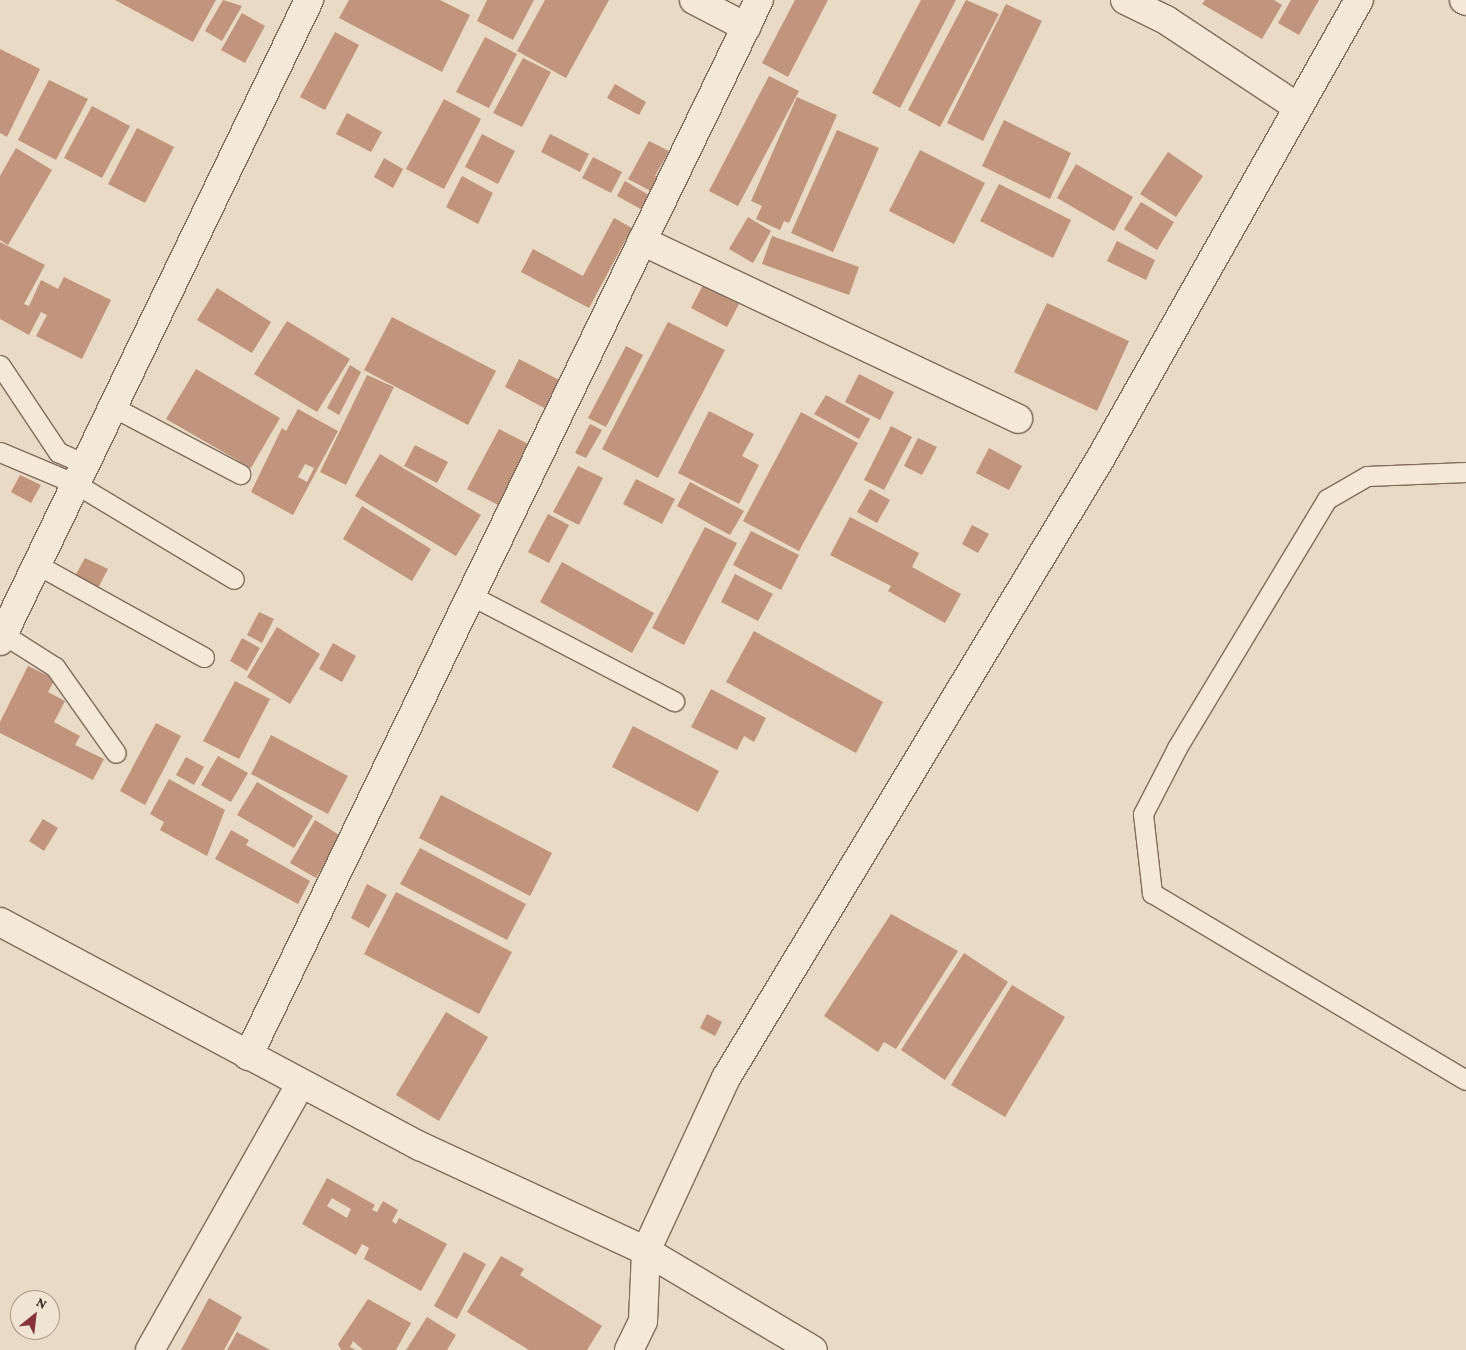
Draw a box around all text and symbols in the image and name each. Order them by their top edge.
north arrow [10,1290,60,1340]
text: N [34,1293,50,1312]

